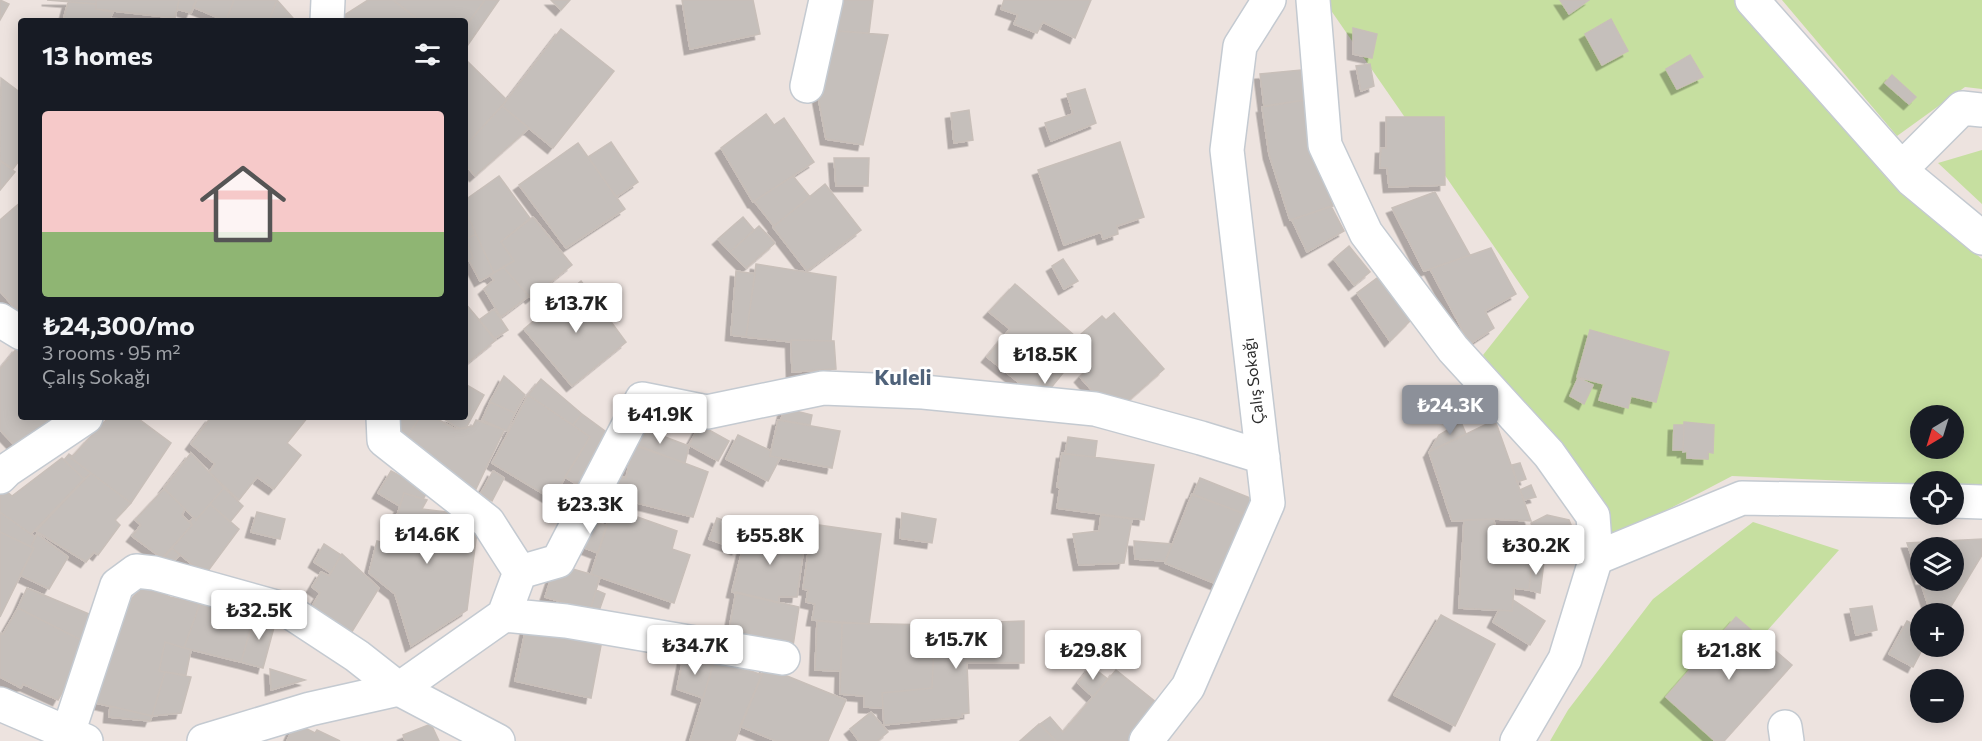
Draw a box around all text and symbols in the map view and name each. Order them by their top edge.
icon: filters [411,38,444,71]
text: 13 homes [42,39,153,70]
icon: home [189,150,297,258]
pin: ₺13.7K [527,283,625,334]
text: ₺13.7K [544,290,608,314]
text: ₺24,300/mo [42,309,195,340]
pin: ₺18.5K [996,334,1094,385]
street label: Çalış Sokağı [1238,337,1267,425]
text: 3 rooms · 95 m² [42,340,181,364]
text: ₺18.5K [1012,341,1078,365]
district label: Kuleli [874,363,932,390]
text: Çalış Sokağı [42,364,150,388]
pin: ₺24.3K [1401,385,1499,436]
text: ₺24.3K [1416,392,1484,416]
pin: ₺41.9K [611,394,709,445]
text: ₺41.9K [627,401,693,425]
north arrow [1910,405,1964,459]
map controls [1910,405,1964,723]
button: locate [1910,471,1964,525]
pin: ₺23.3K [541,484,639,535]
text: ₺23.3K [556,491,624,515]
pin: ₺14.6K [378,514,476,565]
pin: ₺55.8K [721,515,819,566]
text: ₺14.6K [394,521,460,545]
text: ₺55.8K [736,522,804,546]
pin: ₺30.2K [1487,525,1585,576]
text: ₺30.2K [1501,532,1571,556]
button: layers [1910,537,1964,591]
pin: ₺32.5K [210,590,308,641]
text: ₺32.5K [225,597,293,621]
button: + [1910,603,1964,657]
pin: ₺15.7K [907,619,1005,670]
pin: ₺34.7K [646,625,744,676]
text: ₺15.7K [924,626,988,650]
pin: ₺29.8K [1044,630,1142,681]
pin: ₺21.8K [1680,630,1778,681]
text: ₺34.7K [661,632,729,656]
text: ₺29.8K [1059,637,1127,661]
text: ₺21.8K [1696,637,1762,661]
button: − [1910,669,1964,723]

